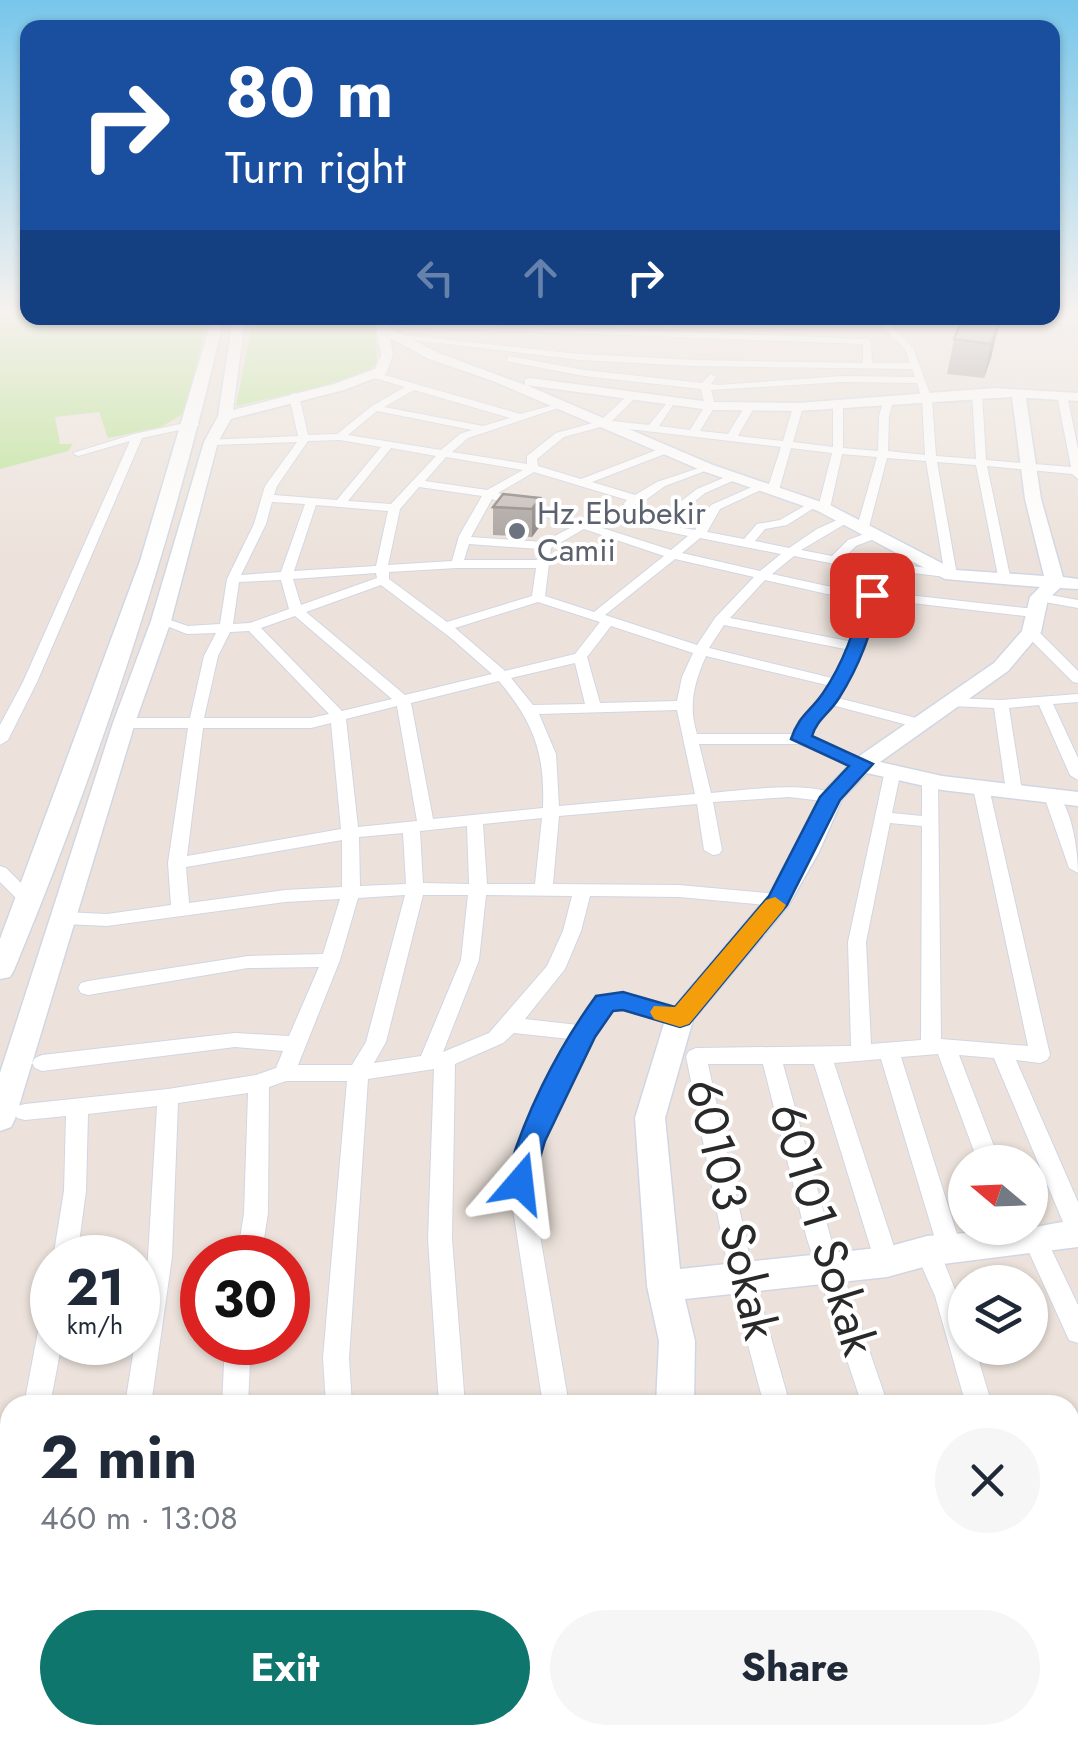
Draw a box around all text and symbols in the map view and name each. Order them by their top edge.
text: 80 m [225,42,394,143]
icon: right [60,60,190,190]
text: Turn right [225,135,406,200]
icon: left [408,250,463,305]
icon: ahead [513,250,568,305]
icon: right [618,250,673,305]
place label: Hz.Ebubekir Camii [537,490,706,573]
marker: Hz.Ebubekir Camii [506,520,528,542]
pin [830,553,915,638]
icon: arrive [845,568,900,623]
street label: 60103 Sokak [669,1072,796,1347]
street label: 60101 Sokak [752,1094,894,1365]
position arrow [468,1131,572,1235]
north arrow [948,1145,1048,1245]
map controls [948,1145,1048,1365]
speed limit sign: 30 [180,1235,310,1365]
text: 21 [66,1251,124,1324]
button: layers [948,1265,1048,1365]
text: km/h [67,1307,123,1343]
text: 2 min [40,1414,198,1501]
button: close [935,1428,1040,1533]
text: 460 m · 13:08 [40,1495,238,1541]
button: Exit [40,1610,530,1725]
button: Share [550,1610,1040,1725]

